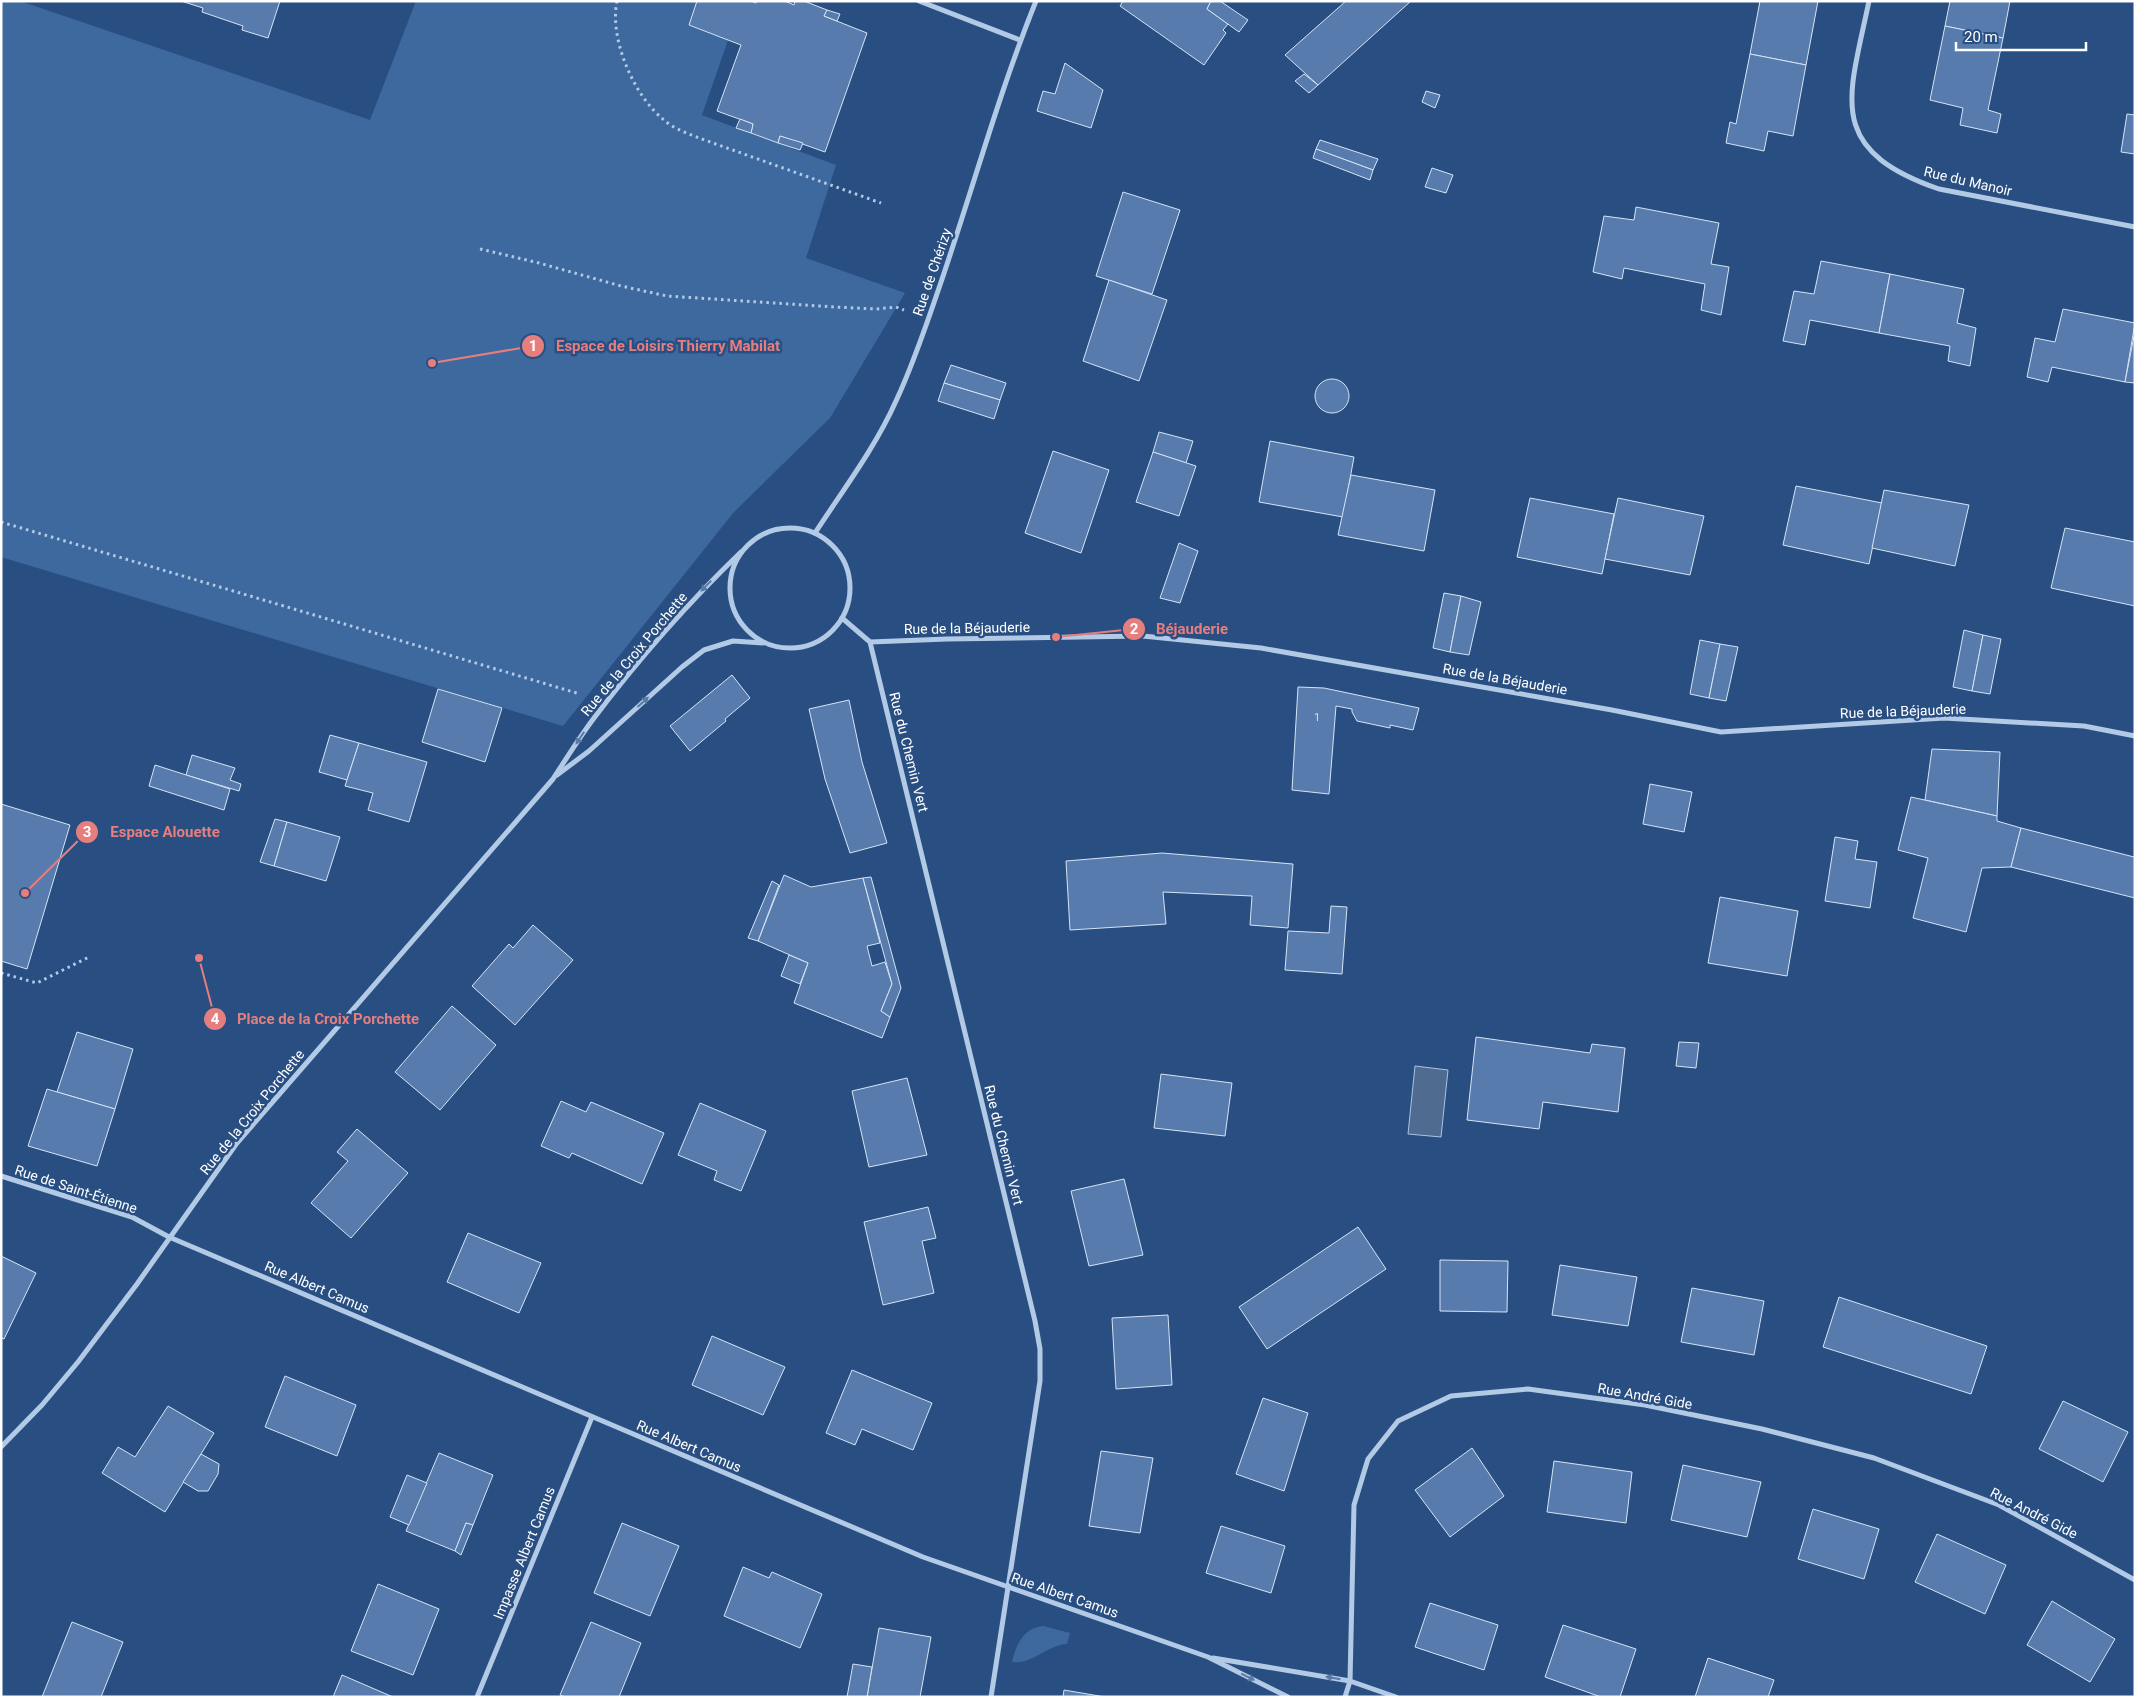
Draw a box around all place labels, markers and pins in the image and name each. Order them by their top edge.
callout: Espace de Loisirs Thierry Mabilat [521,331,790,361]
callout: Béjauderie [1121,614,1238,644]
callout: Espace Alouette [75,817,229,847]
callout: Place de la Croix Porchette [202,1004,429,1034]

